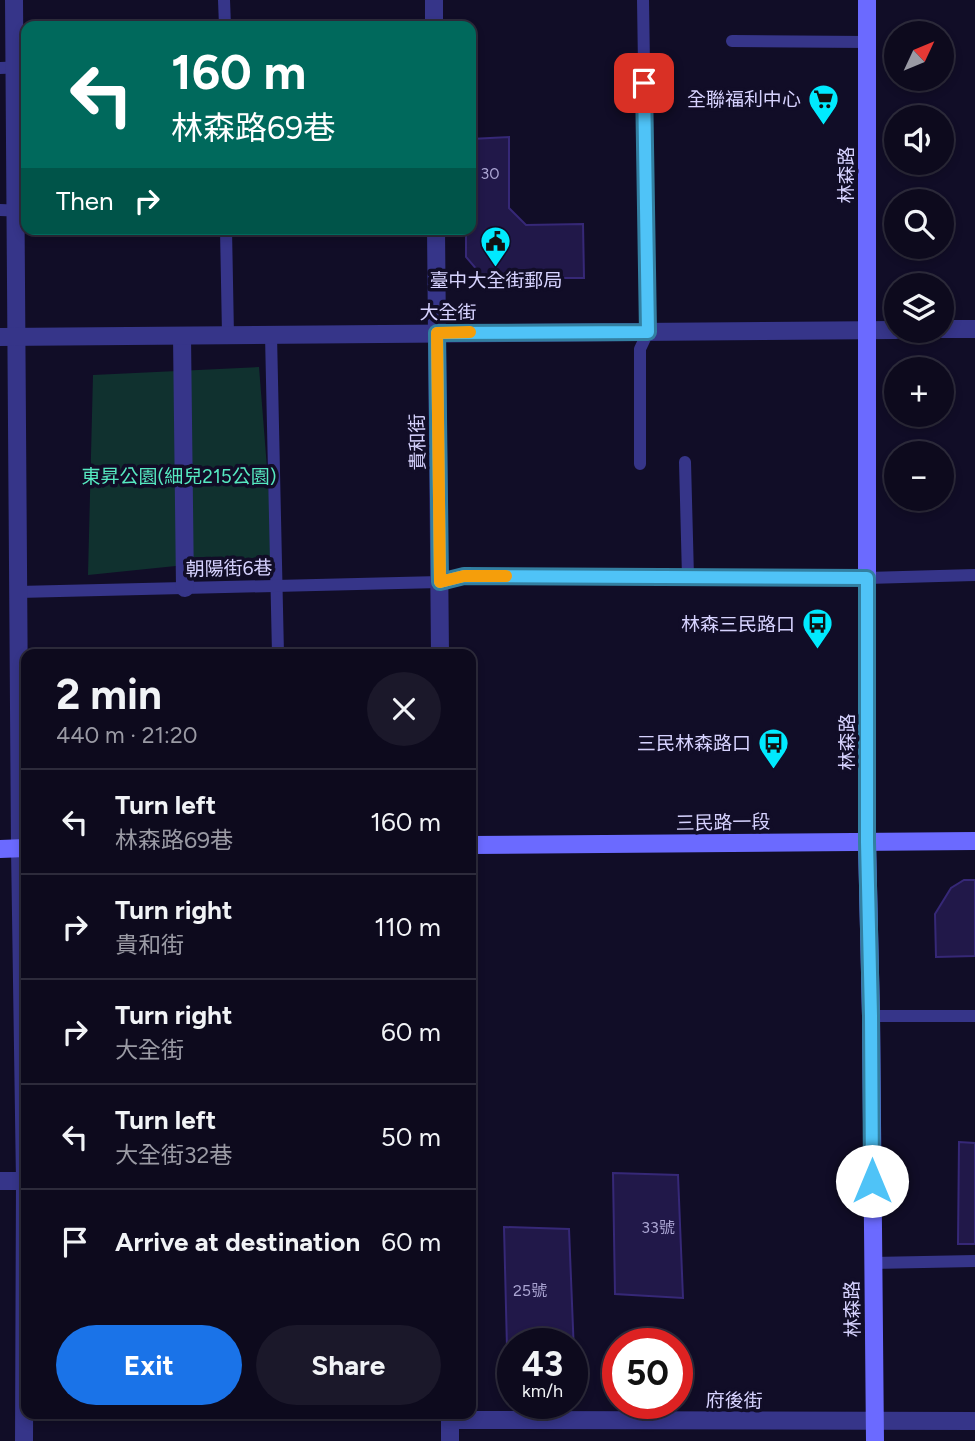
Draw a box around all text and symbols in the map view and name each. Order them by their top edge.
north arrow [884,21,954,91]
map controls [884,21,954,511]
text: 160 m [171,42,306,101]
icon: left [56,49,147,140]
pin [614,53,674,113]
icon: arrive [625,64,663,102]
supermarket icon: 全聯福利中心 [807,82,841,126]
place label: 全聯福利中心 [687,88,801,111]
button: sound [884,105,954,175]
text: 林森路69巷 [171,109,335,147]
street label: 林森路 [835,146,858,204]
house number: 30 [481,164,499,183]
icon: right [128,182,166,220]
text: Then [56,185,114,217]
button: search [884,189,954,259]
public building icon: 臺中大全街郵局 [479,224,513,268]
place label: 臺中大全街郵局 [429,269,563,292]
button: layers [884,273,954,343]
street label: 大全街 [419,301,477,324]
button: + [884,357,954,427]
street label: 貴和街 [406,413,429,471]
button: − [884,441,954,511]
park label: 東昇公園(細兒215公園) [82,465,276,488]
street label: 朝陽街6巷 [185,556,273,581]
bus stop icon: 林森三民路口 [801,607,835,651]
place label: 林森三民路口 [681,613,795,636]
text: 2 min [56,669,162,720]
button: close [367,672,441,746]
street label: 林森路 [836,713,859,771]
text: 440 m · 21:20 [56,721,198,749]
bus stop icon: 三民林森路口 [757,726,791,770]
place label: 三民林森路口 [637,732,751,755]
text: Turn left [115,789,216,821]
icon: left [56,803,94,841]
text: 160 m [370,806,441,838]
street label: 三民路一段 [675,810,771,835]
text: 林森路69巷 [115,826,233,854]
text: Turn right [115,894,232,926]
icon: right [56,908,94,946]
text: 110 m [374,911,441,943]
text: 貴和街 [115,931,184,959]
text: Turn right [115,999,232,1031]
icon: right [56,1013,94,1051]
text: 60 m [381,1016,441,1048]
text: 大全街 [115,1036,184,1064]
text: Turn left [115,1104,216,1136]
icon: left [56,1118,94,1156]
text: 50 m [381,1121,441,1153]
text: 大全街32巷 [115,1141,232,1169]
position arrow [835,1144,909,1218]
house number: 33號 [641,1218,675,1237]
icon: arrive [56,1223,94,1261]
text: Arrive at destination [115,1226,360,1258]
text: 60 m [381,1226,441,1258]
street label: 林森路 [841,1280,864,1338]
house number: 25號 [513,1281,547,1300]
button: Exit [56,1325,242,1405]
button: Share [256,1325,441,1405]
speed limit sign: 50 [602,1328,693,1419]
text: 43 [522,1343,563,1385]
text: km/h [522,1380,563,1402]
street label: 府後街 [705,1389,763,1412]

